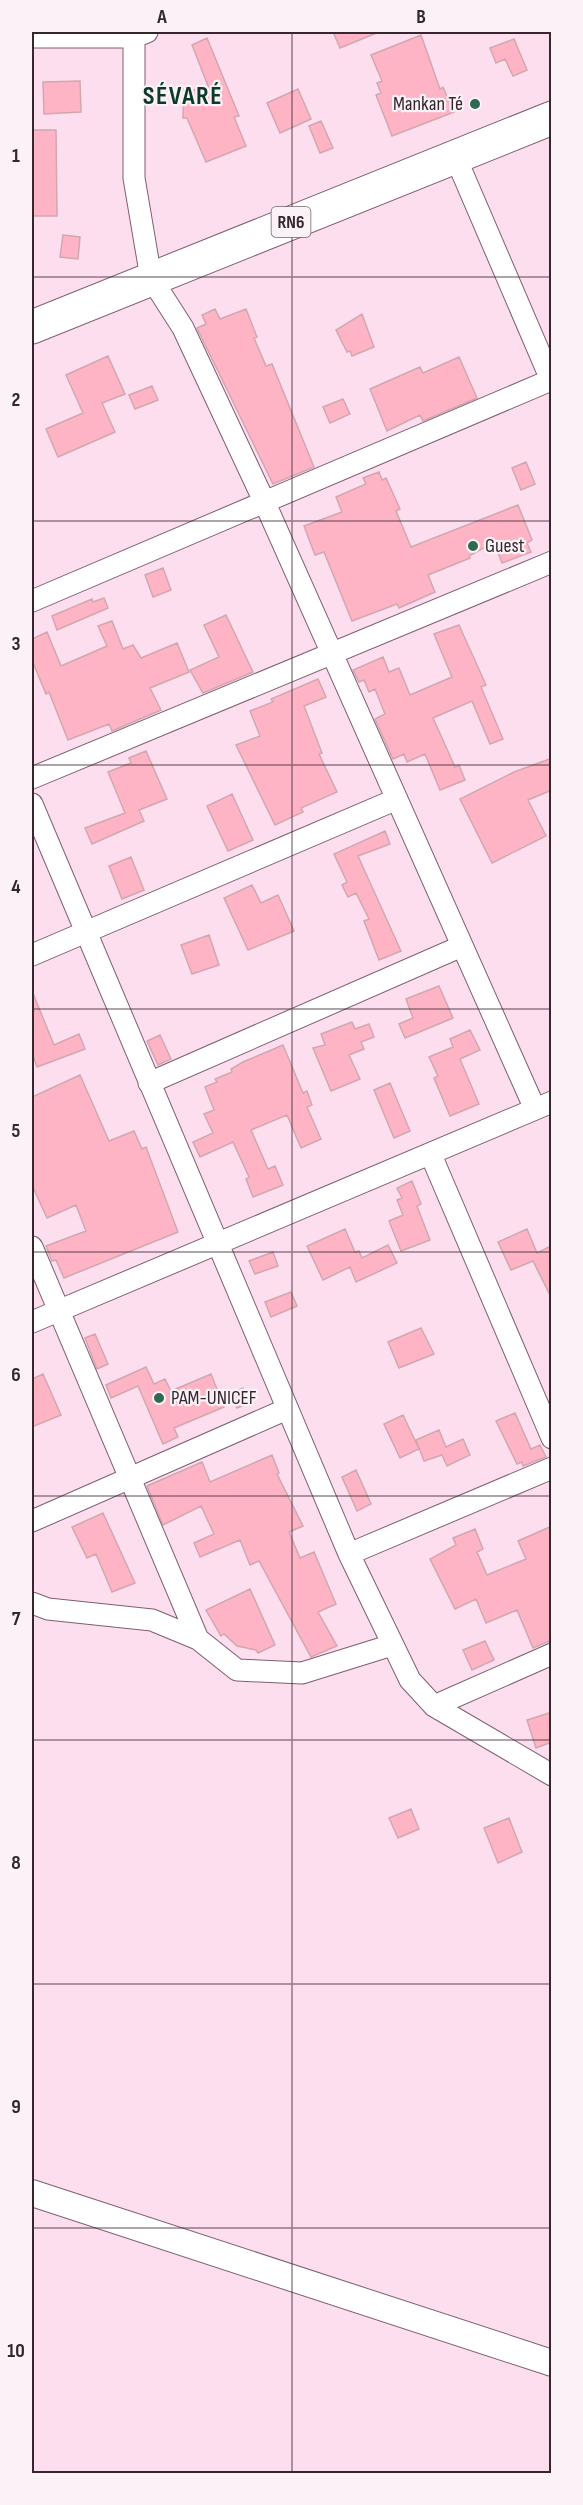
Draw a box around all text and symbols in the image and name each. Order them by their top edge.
text: A [156,5,167,29]
text: B [416,5,426,29]
district label: SÉVARÉ [143,81,223,112]
place label: Mankan Té [393,92,463,116]
marker: Mankan Té [468,97,482,111]
text: 1 [12,144,20,168]
road number: RN6 [272,207,310,237]
text: 2 [12,388,20,412]
place label: Guest [485,534,525,558]
marker: Guest [466,539,480,553]
text: 3 [12,632,21,656]
text: 4 [11,875,21,899]
text: 5 [12,1119,21,1143]
text: 6 [11,1363,21,1387]
place label: PAM-UNICEF [171,1386,257,1410]
marker: PAM-UNICEF [152,1391,166,1405]
text: 7 [12,1607,21,1631]
text: 8 [11,1851,21,1875]
text: 9 [11,2095,21,2119]
text: 10 [7,2339,25,2363]

